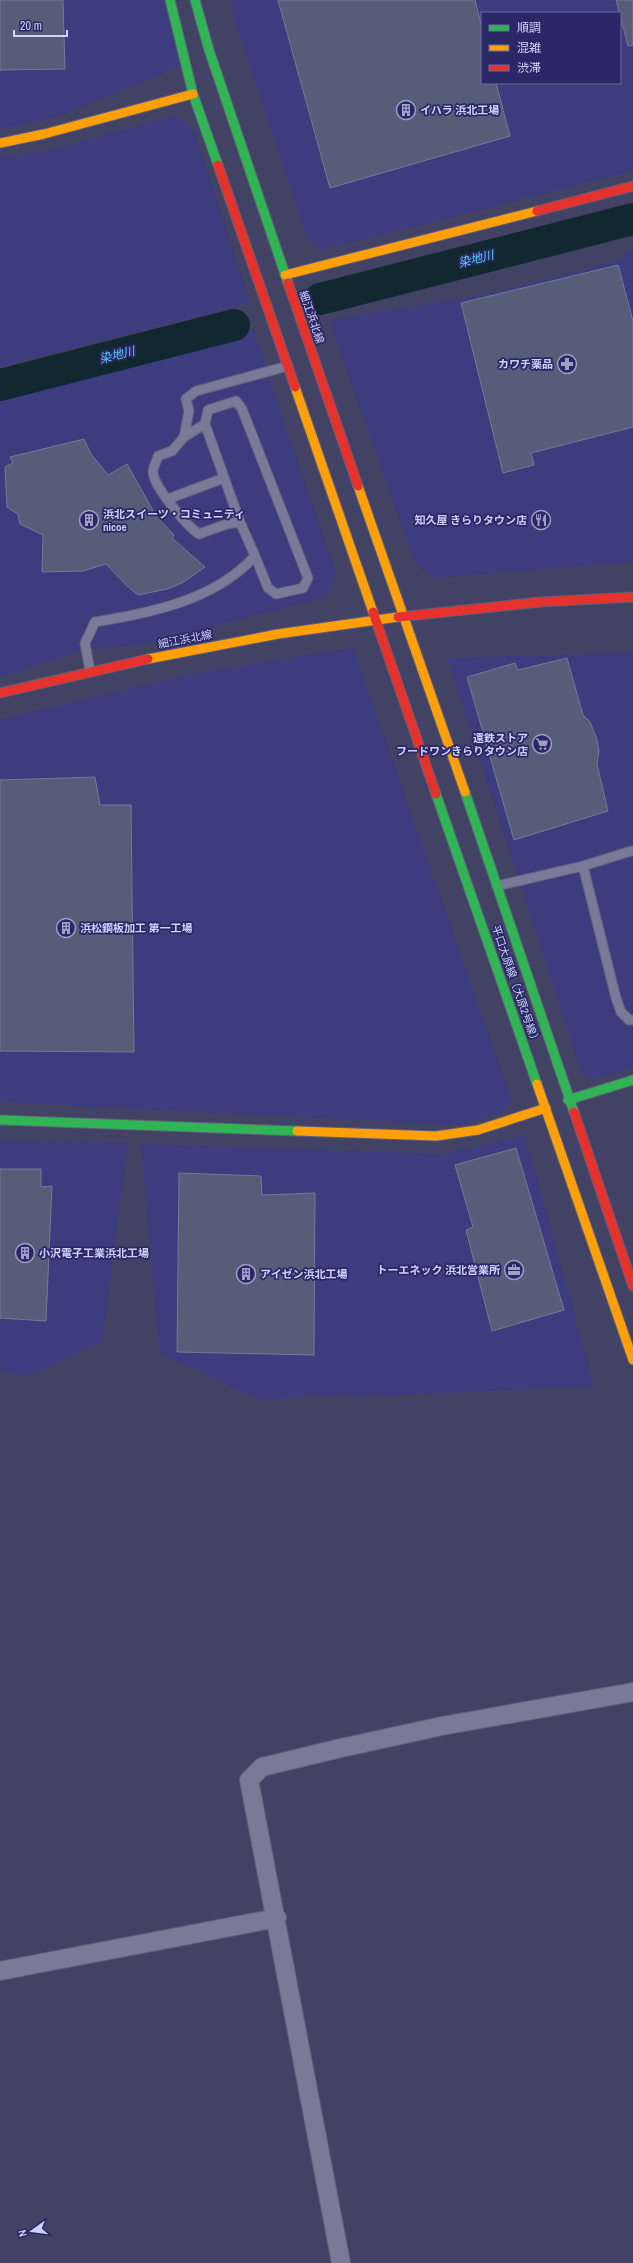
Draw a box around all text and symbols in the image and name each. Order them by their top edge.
scale bar [14,12,67,38]
legend [481,12,621,84]
text: 20 m [20,18,42,34]
text: 順調 [517,20,541,36]
text: 混雑 [517,40,541,56]
text: 渋滞 [517,60,541,76]
building icon: イハラ 浜北工場 [395,99,417,121]
place label: イハラ 浜北工場 [420,103,499,117]
water label: 染地川 [457,246,497,271]
street label: 細江浜北線 [296,289,328,345]
water label: 染地川 [98,342,138,367]
pharmacy icon: カワチ薬品 [556,353,578,375]
place label: カワチ薬品 [498,357,553,371]
place label: 浜北スイーツ・コミュニティ nicoe [103,507,245,534]
building icon: 浜北スイーツ・コミュニティ nicoe [78,509,100,531]
restaurant icon: 知久屋 きらりタウン店 [530,509,552,531]
place label: 知久屋 きらりタウン店 [414,513,527,527]
street label: 細江浜北線 [157,627,213,651]
place label: 遠鉄ストア フードワンきらりタウン店 [396,731,528,758]
supermarket icon: 遠鉄ストア フードワンきらりタウン店 [531,733,553,755]
building icon: 浜松鋼板加工 第一工場 [55,917,77,939]
place label: 浜松鋼板加工 第一工場 [80,921,193,935]
street label: 平口大原線（大原2号線） [489,923,543,1047]
building icon: 小沢電子工業浜北工場 [14,1242,36,1264]
place label: 小沢電子工業浜北工場 [39,1246,149,1260]
office icon: トーエネック 浜北営業所 [503,1259,525,1281]
building icon: アイゼン浜北工場 [235,1263,257,1285]
place label: トーエネック 浜北営業所 [376,1263,500,1277]
place label: アイゼン浜北工場 [260,1267,347,1281]
north arrow [12,2211,52,2251]
text: N [15,2229,30,2238]

